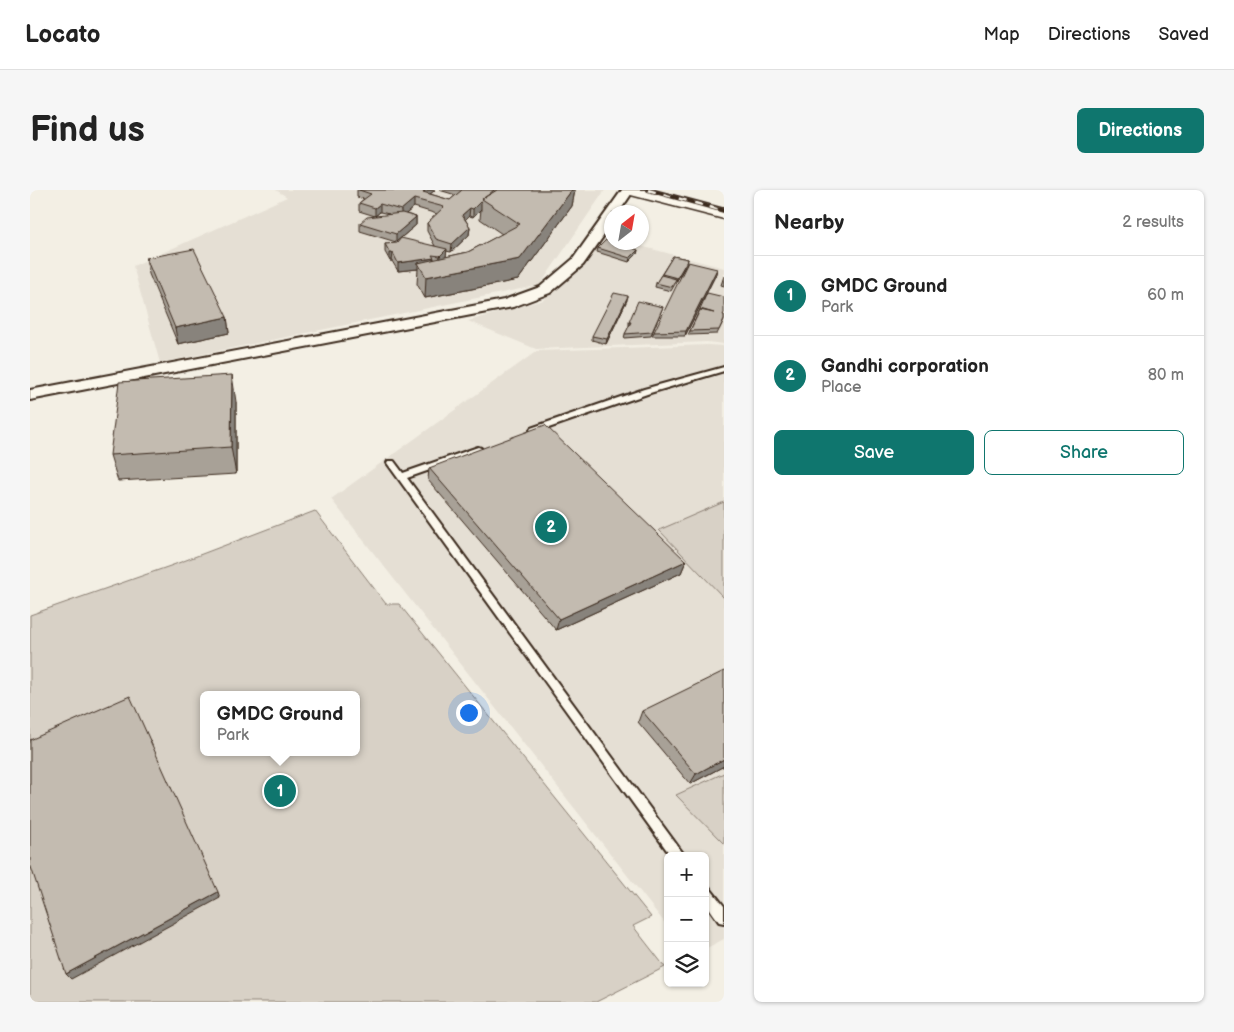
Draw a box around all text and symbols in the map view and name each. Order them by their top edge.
text: Locato [25,20,100,49]
text: Map [984,24,1020,45]
text: Directions [1048,24,1130,45]
text: Saved [1158,24,1209,45]
button: Directions [1077,108,1204,153]
text: Find us [30,109,145,152]
north arrow [604,205,649,250]
text: Nearby [774,210,844,235]
text: 2 results [1122,213,1184,232]
text: GMDC Ground [821,275,947,298]
text: 1 [787,286,793,305]
text: 60 m [1147,286,1184,305]
text: Park [821,298,853,317]
text: Gandhi corporation [821,355,989,378]
text: 2 [785,366,795,385]
text: 80 m [1148,366,1184,385]
text: Place [821,378,862,397]
button: Save [774,430,974,475]
button: Share [984,430,1184,475]
pin: 2 [535,508,567,546]
popup [200,691,360,756]
your location [456,700,482,726]
text: GMDC Ground [217,703,343,726]
text: Park [217,726,249,745]
pin: 1 [264,772,296,810]
map controls [664,852,709,987]
button: + [664,852,709,897]
button: − [664,897,709,942]
button: layers [664,942,709,987]

